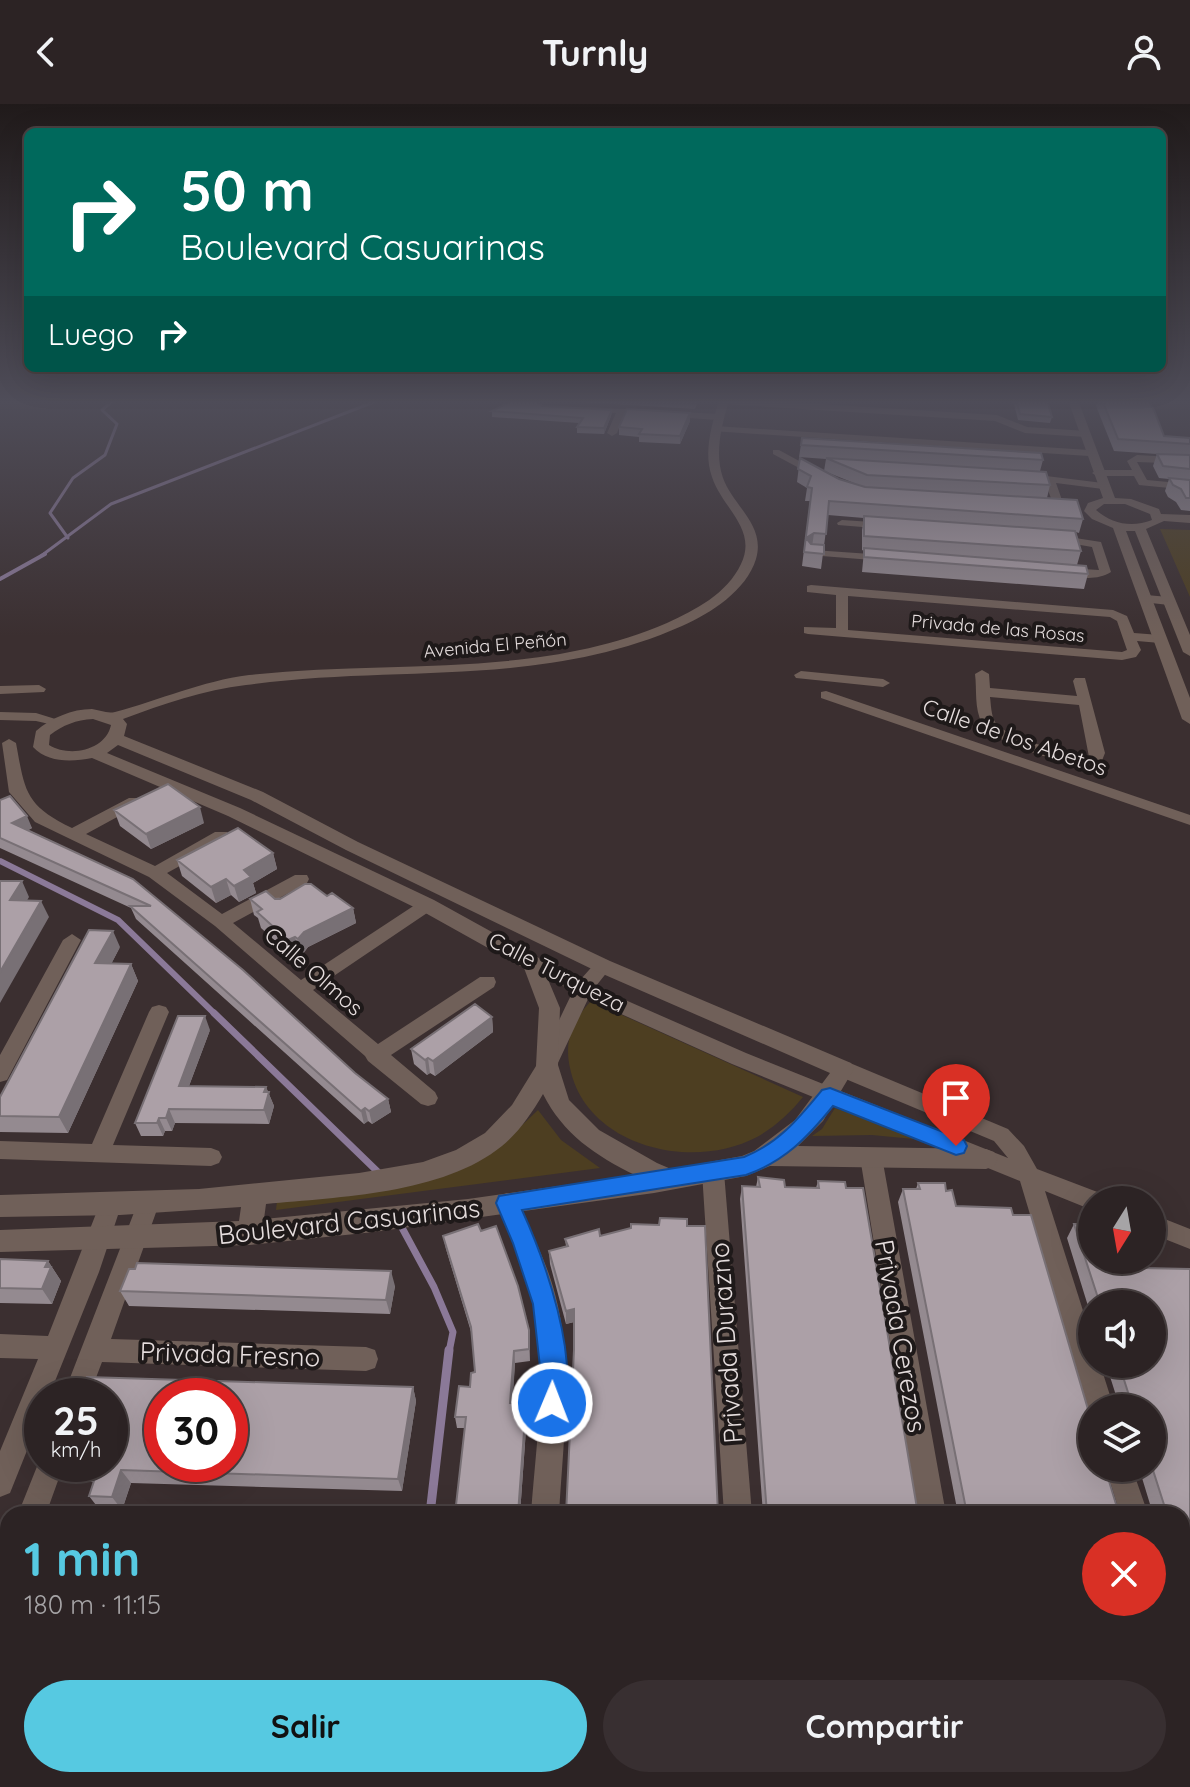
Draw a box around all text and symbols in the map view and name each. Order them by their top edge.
icon: back [24,30,68,74]
text: Turnly [542,30,648,75]
icon: person [1122,30,1166,74]
text: 50 m [180,155,314,225]
icon: right [48,160,152,264]
text: Boulevard Casuarinas [180,224,545,269]
icon: right [150,312,194,356]
text: Luego [48,315,134,353]
street label: Privada de las Rosas [910,609,1086,647]
street label: Avenida El Peñón [423,627,567,663]
street label: Calle de los Abetos [919,692,1111,782]
street label: Calle Olmos [259,921,369,1021]
street label: Calle Turqueza [484,926,630,1018]
pin [922,1064,990,1146]
icon: arrive [934,1076,978,1120]
north arrow [1078,1186,1166,1274]
map controls [1078,1186,1166,1482]
street label: Boulevard Casuarinas [216,1191,482,1251]
street label: Privada Cerezos [868,1237,934,1435]
street label: Privada Durazno [703,1241,749,1445]
button: sound [1078,1290,1166,1378]
street label: Privada Fresno [139,1334,321,1374]
position arrow [510,1361,594,1445]
speed limit sign: 30 [144,1378,248,1482]
button: layers [1078,1394,1166,1482]
text: 25 [53,1395,99,1445]
text: km/h [51,1437,101,1462]
text: 1 min [24,1528,140,1588]
button: close [1082,1532,1166,1616]
text: 180 m · 11:15 [24,1588,161,1621]
button: Salir [24,1680,587,1772]
button: Compartir [603,1680,1166,1772]

